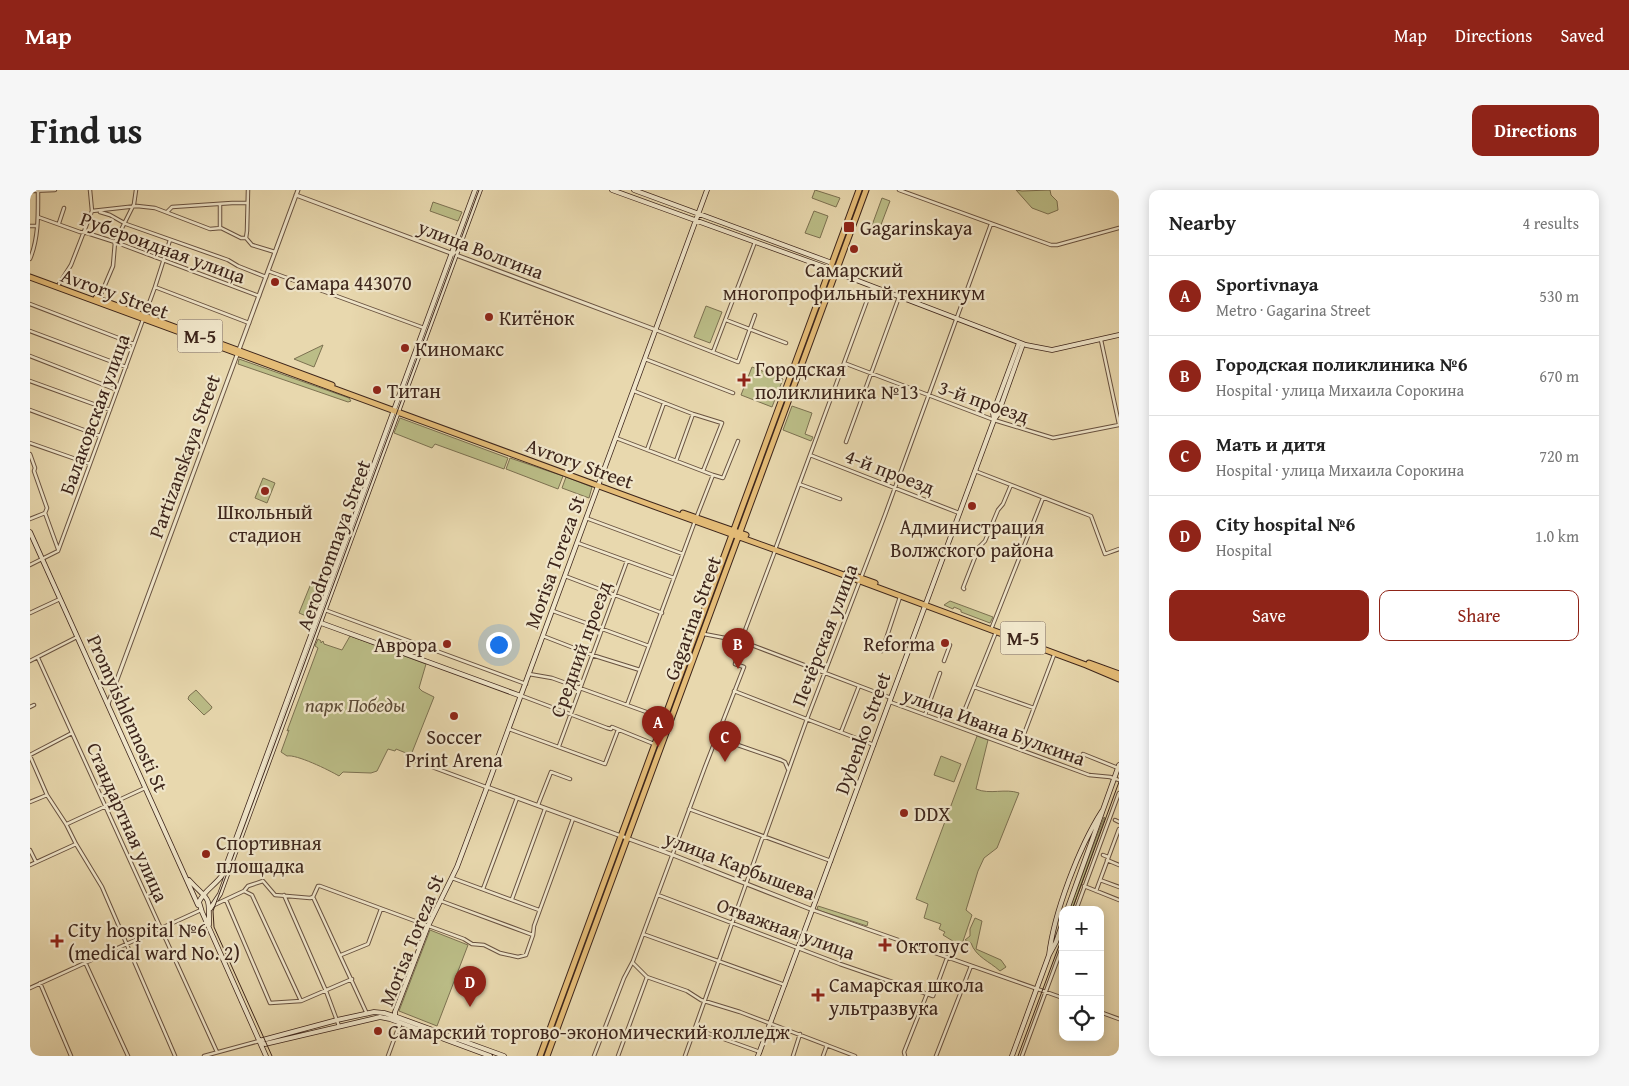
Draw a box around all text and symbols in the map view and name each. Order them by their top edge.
text: Map [25,18,72,53]
text: Map [1394,22,1427,49]
text: Directions [1455,22,1532,49]
text: Saved [1560,22,1604,49]
text: Find us [30,105,143,156]
button: Directions [1472,105,1599,156]
street label: Рубероидная улица [76,204,250,291]
text: Nearby [1169,207,1236,238]
street label: улица Волгина [413,211,548,286]
text: 4 results [1522,211,1579,235]
place label: Gagarinskaya [860,213,973,242]
marker: Gagarinskaya [842,220,856,234]
marker: Самарский многопрофильный техникум [848,243,860,255]
place label: Самарский многопрофильный техникум [723,255,985,307]
street label: Avrory Street [57,260,173,326]
place label: Самара 443070 [285,268,412,297]
text: Sportivnaya [1216,270,1319,298]
marker: Самара 443070 [269,276,281,288]
text: A [1180,284,1190,308]
text: 530 m [1539,284,1579,308]
text: Metro · Gagarina Street [1216,298,1371,322]
place label: Китёнок [499,303,575,332]
marker: Китёнок [483,311,495,323]
road number: М-5 [178,320,222,352]
street label: Балаковская улица [51,329,137,498]
place label: Киномакс [415,334,504,363]
marker: Киномакс [399,342,411,354]
text: Городская поликлиника №6 [1216,350,1468,378]
place label: Городская поликлиника №13 [755,354,919,406]
text: B [1180,364,1190,388]
text: 670 m [1539,364,1579,388]
street label: Partizanskaya Street [141,370,227,542]
street label: 3-й проезд [935,372,1033,430]
marker: Городская поликлиника №13 [737,373,751,387]
place label: Титан [387,376,441,405]
text: Hospital · улица Михаила Сорокина [1216,378,1464,402]
marker: Титан [371,384,383,396]
street label: Avrory Street [522,430,638,496]
text: Мать и дитя [1216,430,1326,458]
street label: 4-й проезд [841,441,939,501]
text: C [1180,444,1190,468]
text: 720 m [1539,444,1579,468]
street label: Aerodromnaya Street [289,456,377,634]
text: Hospital · улица Михаила Сорокина [1216,458,1464,482]
marker: Школьный стадион [259,485,271,497]
street label: Morisa Toreza St [516,491,592,633]
place label: Школьный стадион [217,497,313,549]
marker: Администрация Волжского района [966,500,978,512]
text: City hospital №6 [1216,510,1355,538]
place label: Администрация Волжского района [890,512,1054,564]
text: D [1180,524,1190,548]
text: 1.0 km [1535,524,1579,548]
text: Hospital [1216,538,1272,562]
street label: Gagarina Street [656,552,728,684]
street label: Печёрская улица [783,559,865,710]
street label: Средний проезд [542,577,618,721]
button: Save [1169,590,1369,641]
button: Share [1379,590,1579,641]
road number: М-5 [1000,622,1046,654]
pin: B [722,628,754,669]
place label: Reforma [863,629,936,658]
street label: Promyishlennosti St [80,630,176,796]
place label: Аврора [374,630,437,659]
your location [486,632,512,658]
marker: Reforma [939,637,951,649]
marker: Аврора [441,638,453,650]
street label: Dybenko Street [826,668,898,798]
street label: улица Ивана Булкина [898,679,1090,773]
park label: парк Победы [305,690,406,719]
pin: A [642,706,674,747]
marker: Soccer Print Arena [448,710,460,722]
pin: C [709,721,741,762]
place label: Soccer Print Arena [405,722,503,774]
street label: Стандартная улица [80,737,176,907]
place label: DDX [914,799,951,828]
marker: DDX [898,807,910,819]
street label: улица Карбышева [660,823,820,907]
place label: Спортивная площадка [216,828,322,880]
marker: Спортивная площадка [200,848,212,860]
street label: Morisa Toreza St [371,870,451,1010]
street label: Отважная улица [713,890,860,967]
map controls [1059,906,1104,1041]
button: + [1059,906,1104,951]
place label: City hospital №6 (medical ward No. 2) [68,915,240,967]
place label: Октопус [896,931,969,960]
marker: City hospital №6 (medical ward No. 2) [50,934,64,948]
marker: Октопус [878,938,892,952]
button: − [1059,951,1104,996]
pin: D [454,966,486,1007]
place label: Самарская школа ультразвука [828,970,984,1022]
marker: Самарская школа ультразвука [811,988,825,1002]
button: locate [1059,996,1104,1041]
place label: Самарский торгово-экономический колледж [388,1017,790,1046]
marker: Самарский торгово-экономический колледж [372,1025,384,1037]

